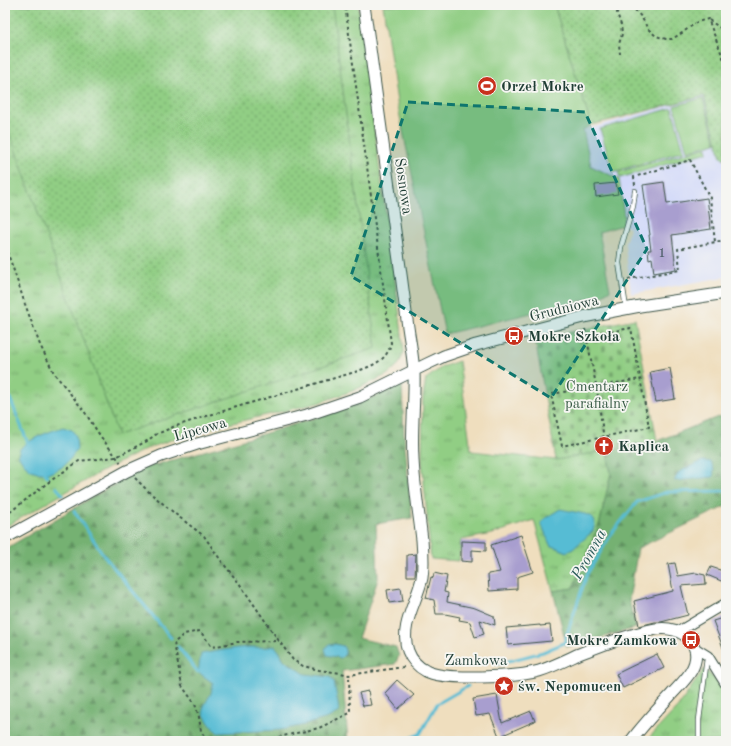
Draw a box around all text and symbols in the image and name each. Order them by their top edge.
sports icon: Orzeł Mokre [476,75,498,97]
place label: Orzeł Mokre [501,80,584,95]
street label: Sosnowa [391,157,414,216]
house number: 1 [658,247,666,260]
street label: Grudniowa [528,293,601,325]
bus stop icon: Mokre Szkoła [503,325,525,347]
place label: Mokre Szkoła [528,330,620,345]
park label: Cmentarz parafialny [565,380,629,412]
street label: Lipcowa [172,416,229,445]
church icon: Kaplica [593,435,615,457]
place label: Kaplica [618,440,669,455]
water label: Promna [569,527,610,584]
bus stop icon: Mokre Zamkowa [680,629,702,651]
place label: Mokre Zamkowa [566,634,677,649]
street label: Zamkowa [445,654,508,669]
place icon: św. Nepomucen [493,675,515,697]
place label: św. Nepomucen [518,680,621,695]

